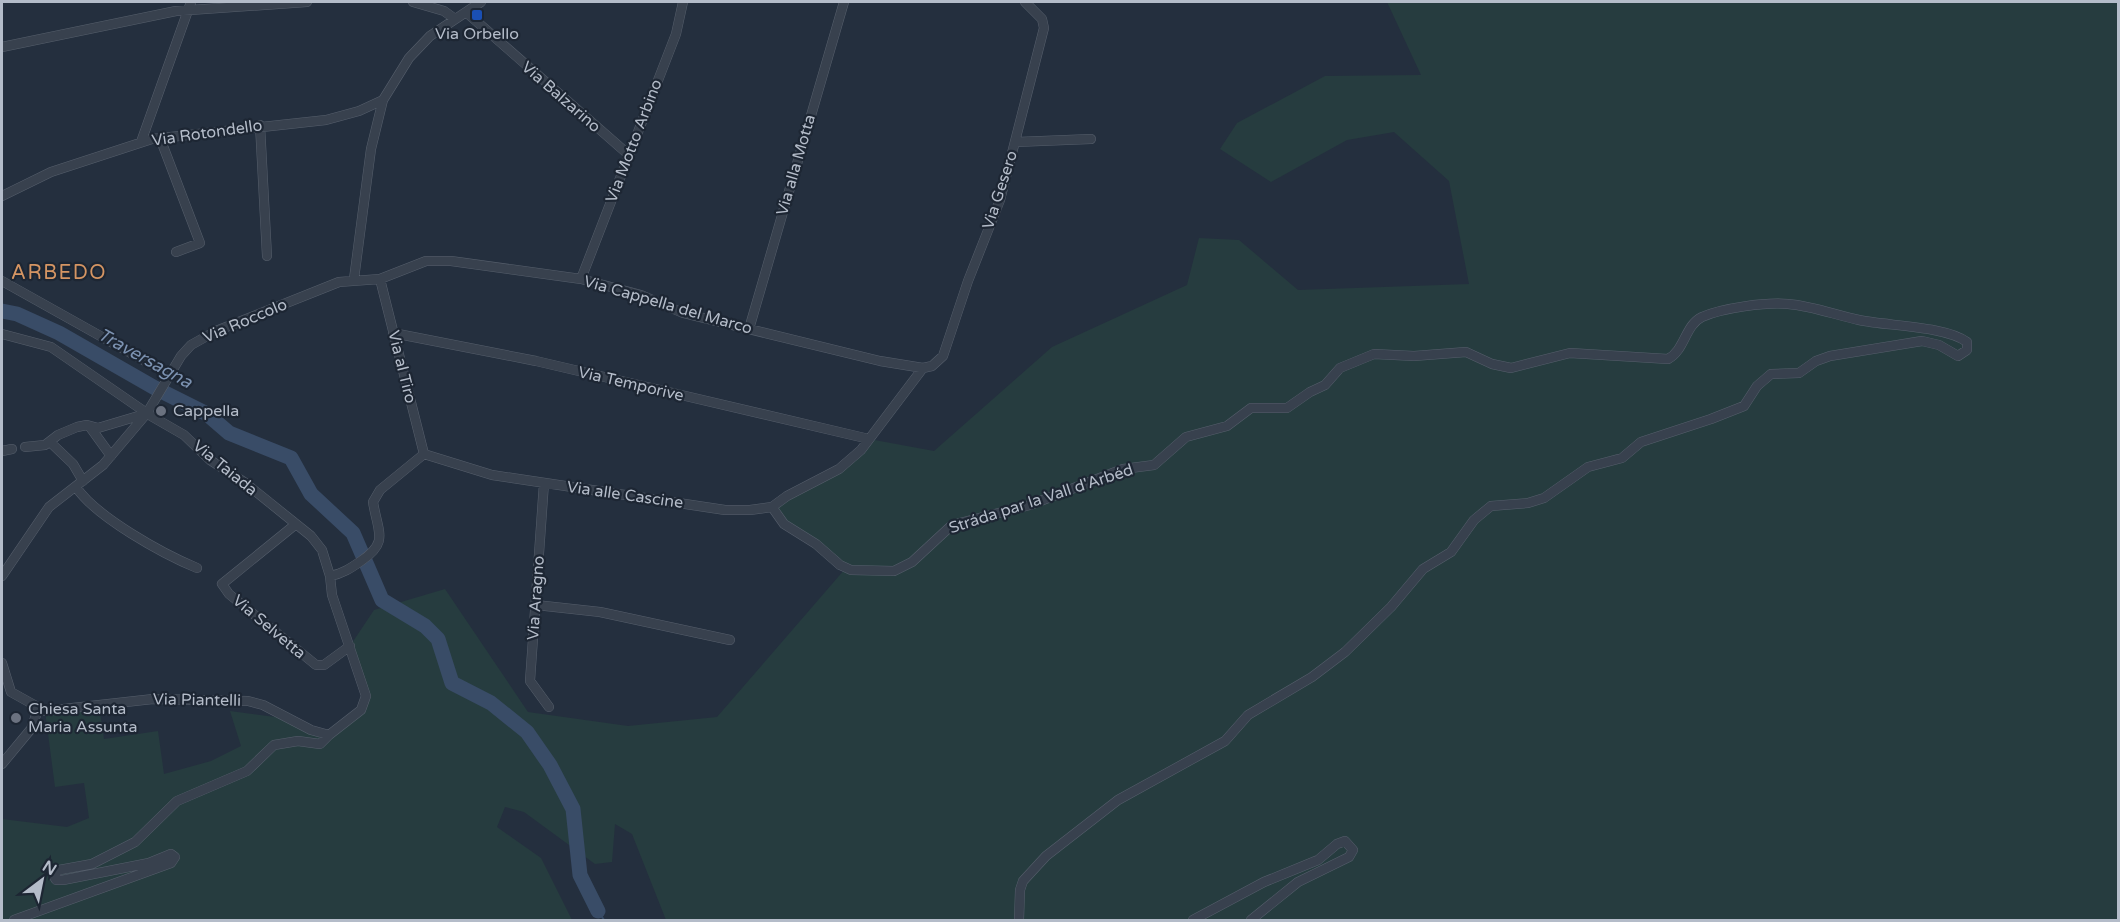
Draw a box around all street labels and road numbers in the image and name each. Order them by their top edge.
street label: Via Balzarino [517,57,605,137]
street label: Via Motto Arbino [601,77,667,205]
street label: Via alla Motta [772,112,820,218]
street label: Via Rotondello [150,115,264,151]
street label: Via Gesero [978,148,1022,232]
street label: Via Cappella del Marco [581,271,755,339]
street label: Via Roccolo [200,294,290,348]
street label: Via al Tiro [383,328,421,406]
street label: Via Temporive [576,362,686,406]
street label: Via Taiada [189,436,261,500]
street label: Stráda par la Vall d'Arbéd [946,460,1136,538]
street label: Via alle Cascine [565,477,685,513]
street label: Via Aragno [523,555,549,641]
street label: Via Selvetta [228,591,310,663]
street label: Via Piantelli [153,689,241,711]

